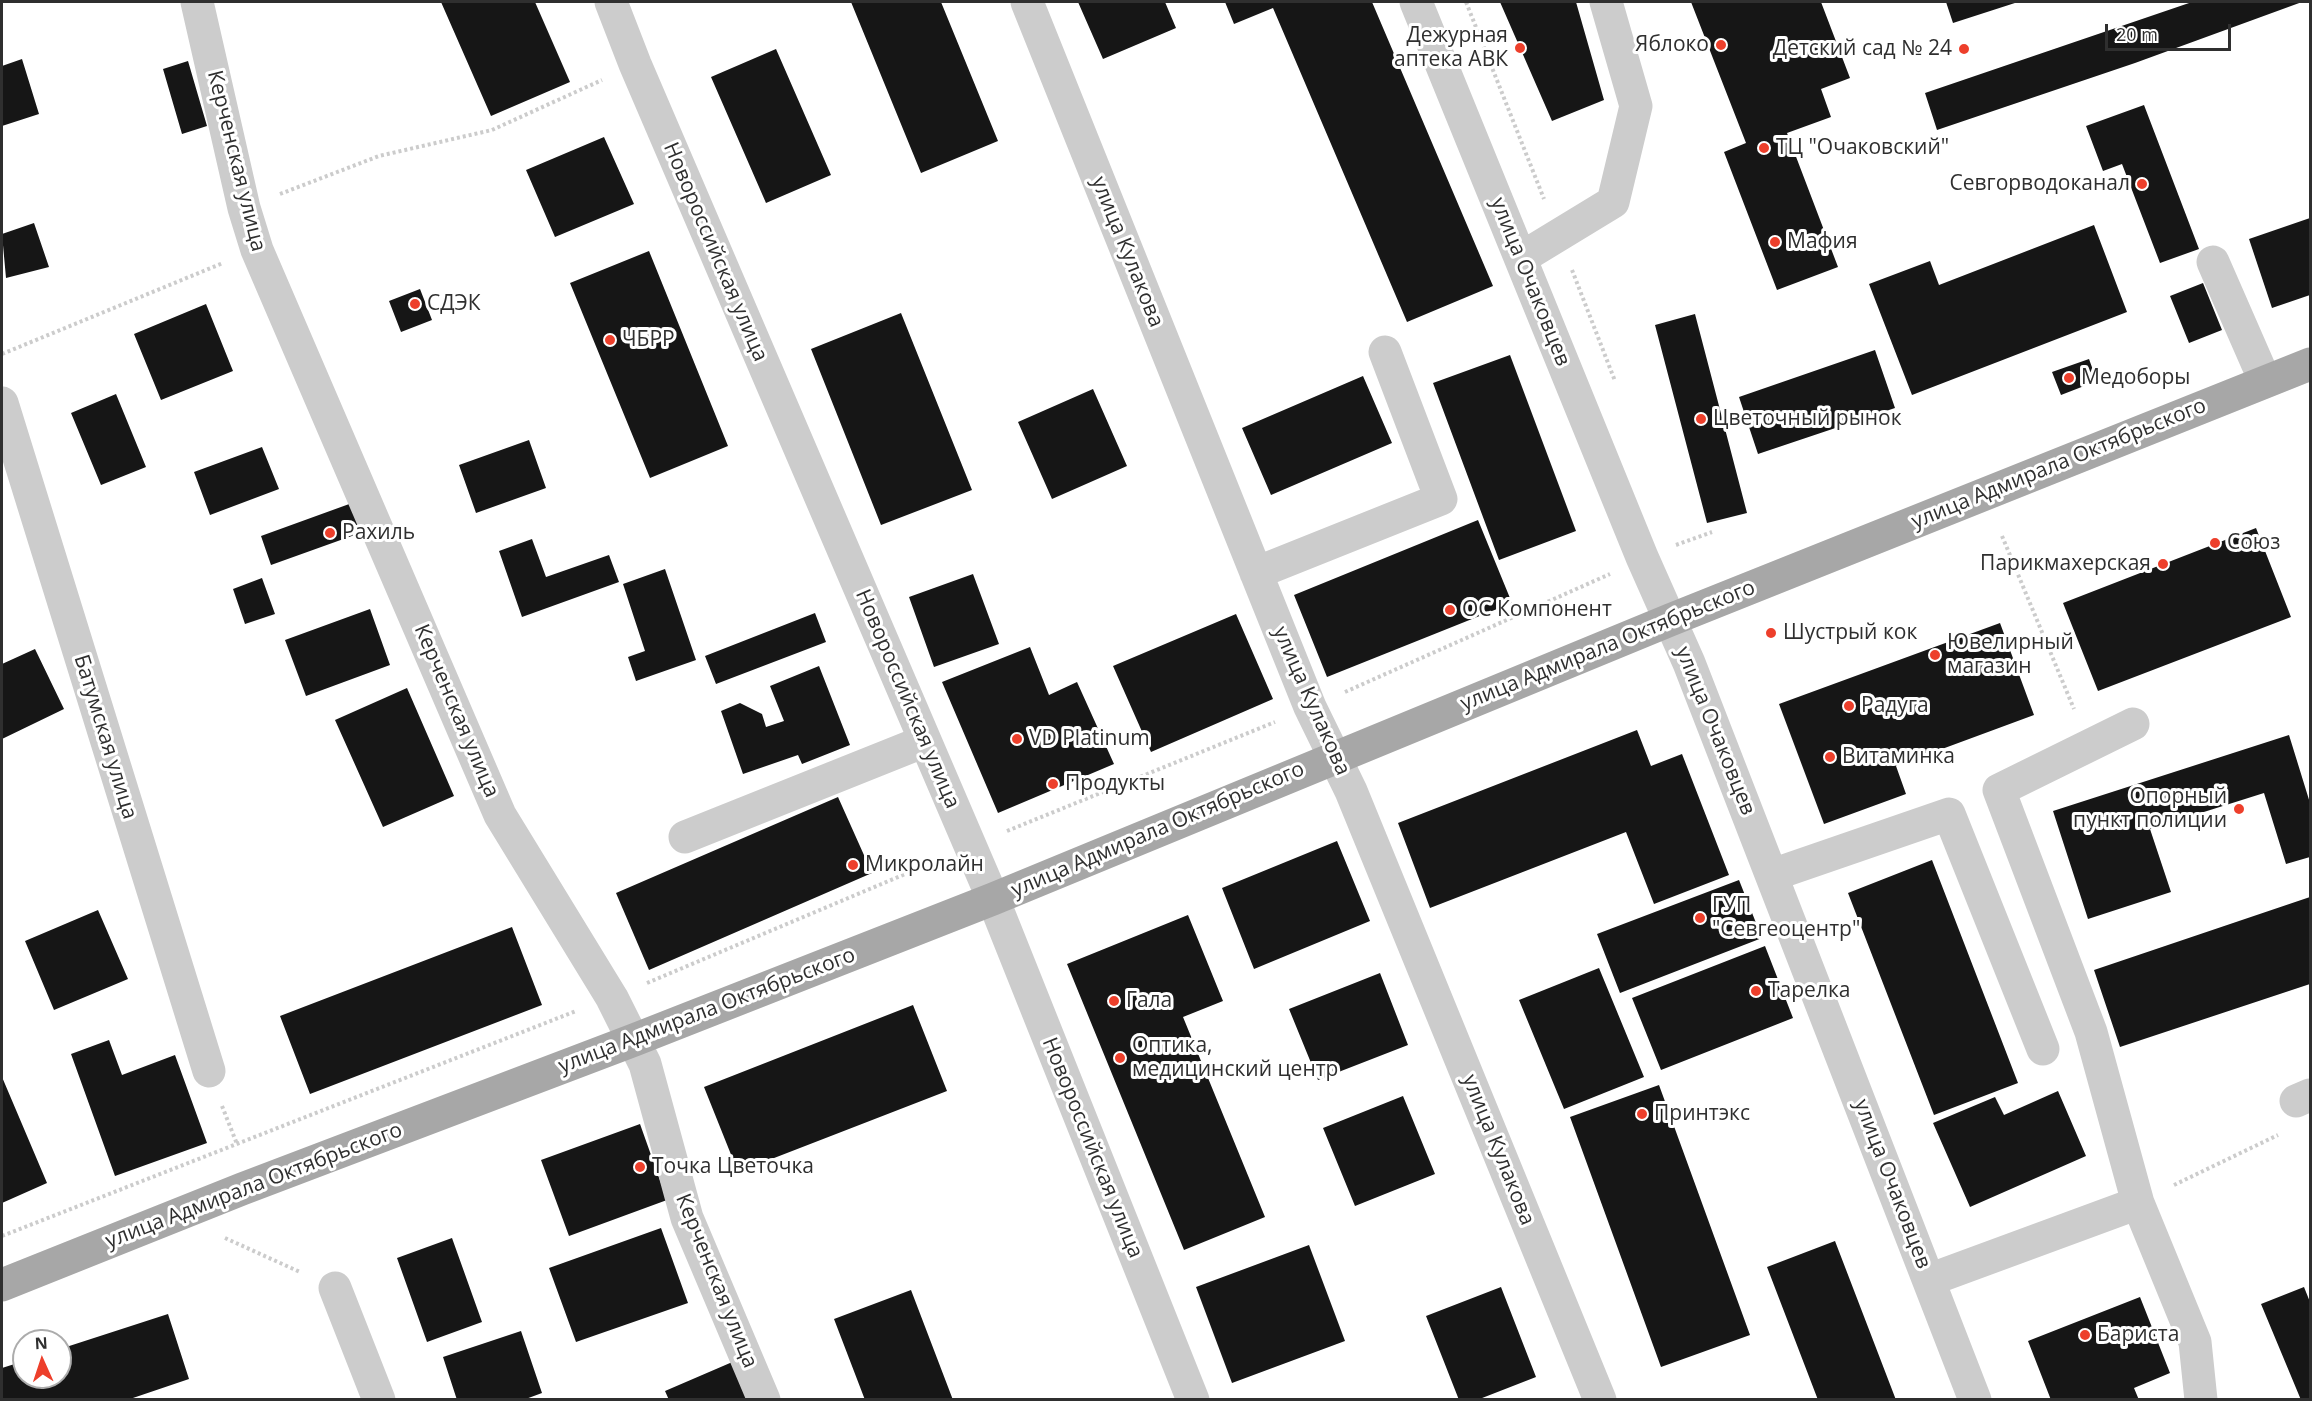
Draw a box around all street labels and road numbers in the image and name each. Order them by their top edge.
street label: Керченская улица [201,68,271,254]
street label: Новороссийская улица [657,139,773,365]
street label: улица Кулакова [1085,173,1169,331]
street label: улица Очаковцев [1485,194,1575,370]
street label: улица Адмирала Октябрьского [1908,393,2210,535]
street label: улица Адмирала Октябрьского [1457,575,1759,717]
street label: Новороссийская улица [849,586,965,812]
street label: Керченская улица [408,621,504,801]
street label: улица Кулакова [1267,623,1355,779]
street label: улица Очаковцев [1670,643,1760,819]
street label: Батумская улица [68,652,142,822]
street label: улица Адмирала Октябрьского [1008,757,1308,903]
street label: улица Адмирала Октябрьского [555,943,859,1079]
street label: Новороссийская улица [1036,1034,1148,1262]
street label: улица Кулакова [1456,1071,1540,1229]
street label: улица Очаковцев [1848,1096,1936,1272]
street label: улица Адмирала Октябрьского [102,1118,406,1254]
street label: Керченская улица [670,1190,762,1372]

